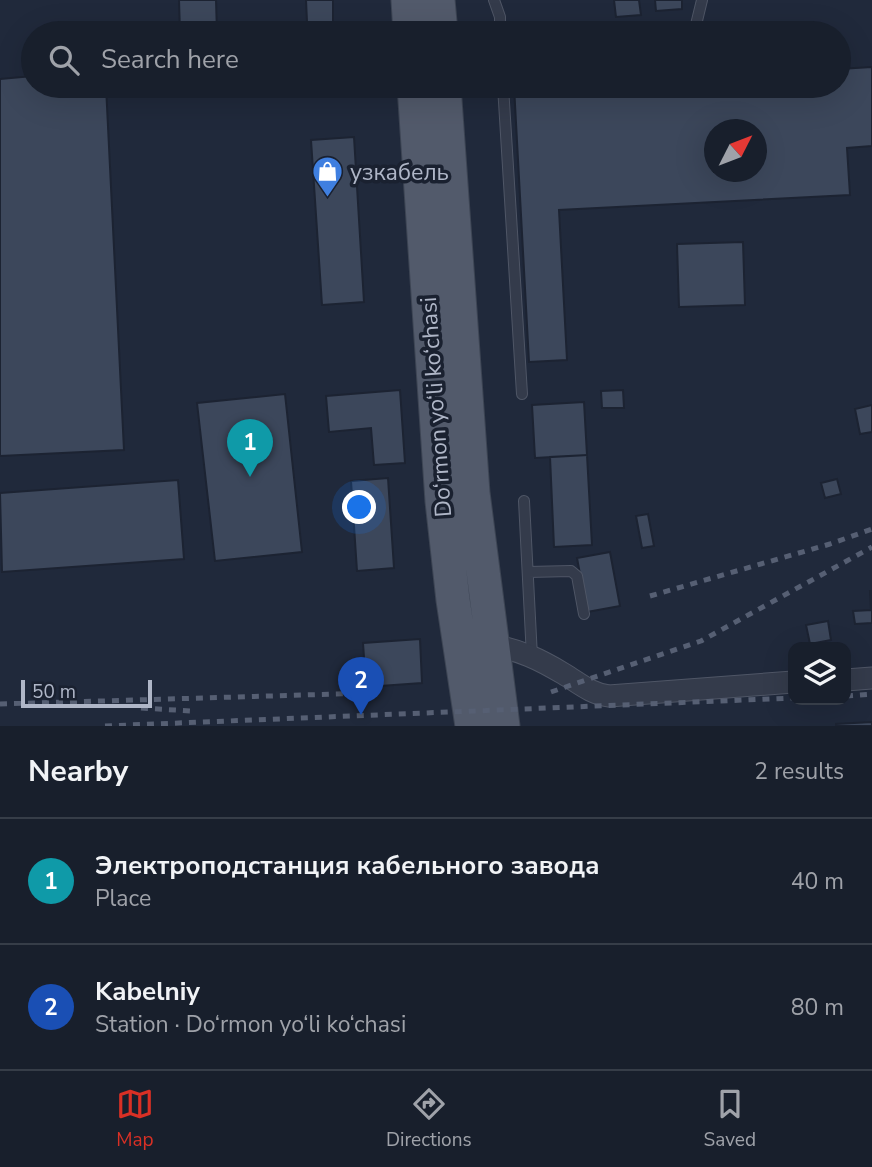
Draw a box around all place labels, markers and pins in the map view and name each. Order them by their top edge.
shop icon: узкабель [310,155,344,199]
place label: узкабель [350,157,449,188]
pin: 1 [227,419,273,477]
pin: 2 [338,657,384,715]

